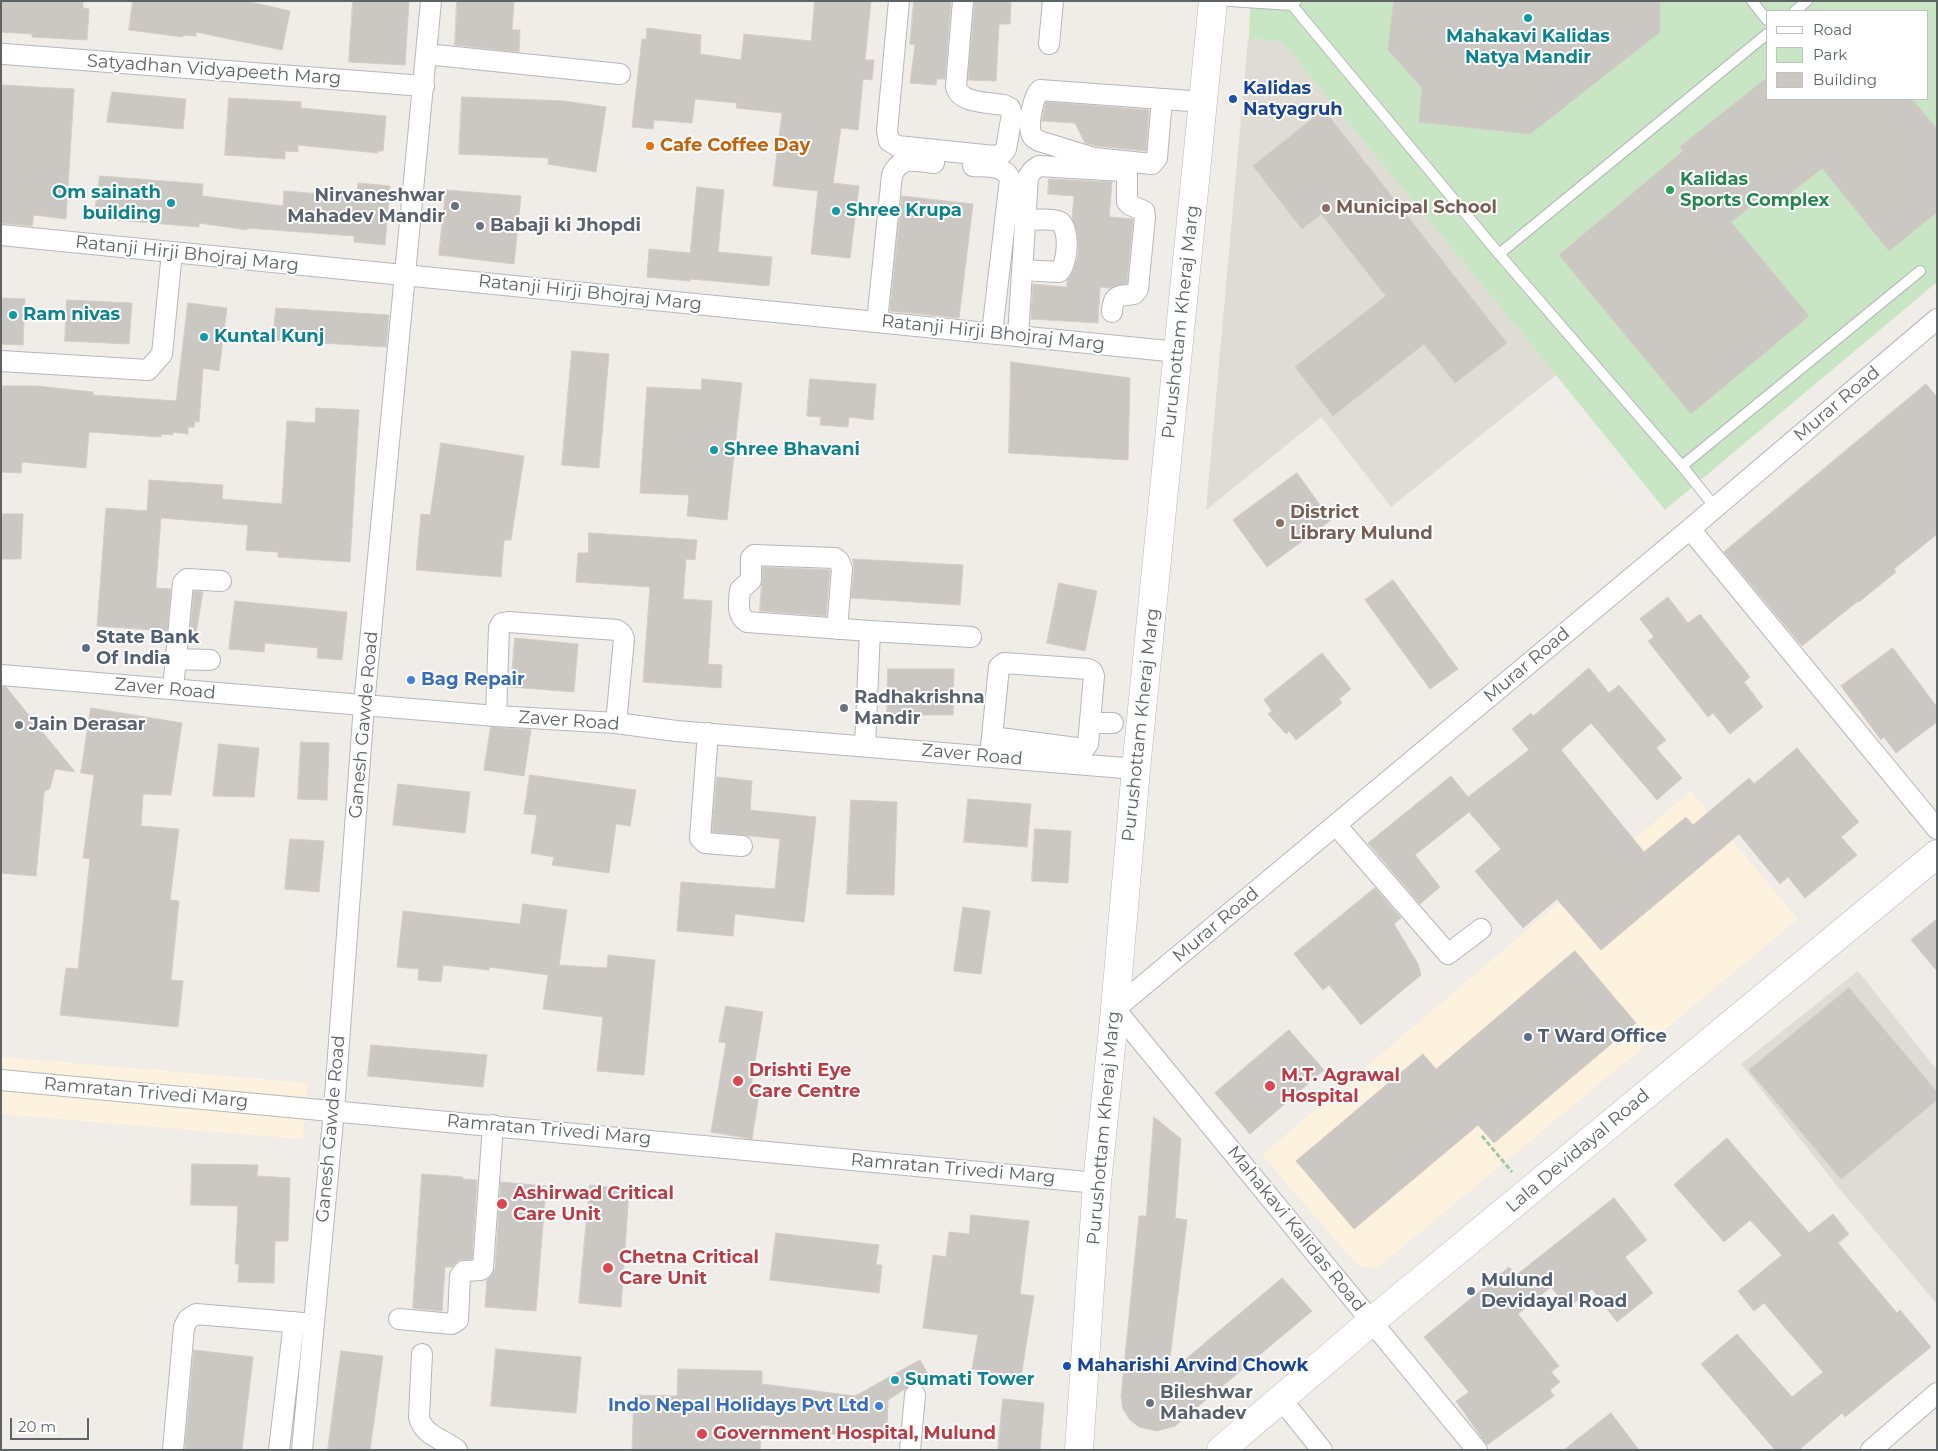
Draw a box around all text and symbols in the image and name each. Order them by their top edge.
legend [1766,10,1928,100]
marker: Mahakavi Kalidas Natya Mandir [1522,12,1534,24]
text: Road [1813,20,1852,39]
place label: Mahakavi Kalidas Natya Mandir [1446,26,1610,68]
text: Park [1813,45,1847,64]
street label: Satyadhan Vidyapeeth Marg [86,50,342,90]
text: Building [1813,70,1877,89]
place label: Kalidas Natyagruh [1243,78,1343,120]
marker: Kalidas Natyagruh [1227,93,1239,105]
place label: Cafe Coffee Day [660,135,810,157]
marker: Cafe Coffee Day [644,140,656,152]
place label: Kalidas Sports Complex [1680,169,1829,212]
place label: Om sainath building [52,182,161,224]
marker: Kalidas Sports Complex [1664,184,1676,196]
place label: Nirvaneshwar Mahadev Mandir [287,185,445,228]
marker: Om sainath building [165,197,177,209]
place label: Municipal School [1336,197,1497,219]
marker: Nirvaneshwar Mahadev Mandir [449,200,461,212]
place label: Shree Krupa [846,200,962,222]
marker: Municipal School [1320,202,1332,214]
street label: Purushottam Kheraj Marg [1158,204,1204,440]
marker: Shree Krupa [830,205,842,217]
place label: Babaji ki Jhopdi [490,215,641,237]
marker: Babaji ki Jhopdi [474,220,486,232]
street label: Ratanji Hirji Bhojraj Marg [74,232,300,276]
street label: Ratanji Hirji Bhojraj Marg [477,271,703,315]
place label: Ram nivas [23,304,120,326]
marker: Ram nivas [7,309,19,321]
street label: Ratanji Hirji Bhojraj Marg [880,311,1106,355]
place label: Kuntal Kunj [214,326,324,348]
marker: Kuntal Kunj [198,331,210,343]
street label: Murar Road [1790,362,1884,446]
place label: Shree Bhavani [724,439,860,461]
marker: Shree Bhavani [708,444,720,456]
place label: District Library Mulund [1290,502,1433,544]
marker: District Library Mulund [1274,517,1286,529]
street label: Purushottam Kheraj Marg [1118,607,1164,843]
street label: Murar Road [1480,623,1574,707]
place label: State Bank Of India [96,627,199,670]
street label: Ganesh Gawde Road [345,630,383,820]
marker: State Bank Of India [80,642,92,654]
place label: Bag Repair [421,669,525,691]
street label: Zaver Road [113,674,217,704]
marker: Bag Repair [405,674,417,686]
place label: Radhakrishna Mandir [854,687,985,730]
marker: Radhakrishna Mandir [838,702,850,714]
street label: Zaver Road [518,707,620,735]
place label: Jain Derasar [29,714,146,736]
marker: Jain Derasar [13,719,25,731]
street label: Zaver Road [920,740,1024,770]
street label: Murar Road [1169,883,1263,967]
street label: Purushottam Kheraj Marg [1083,1010,1125,1246]
place label: T Ward Office [1538,1026,1667,1048]
marker: T Ward Office [1522,1031,1534,1043]
street label: Ganesh Gawde Road [312,1034,350,1224]
place label: Drishti Eye Care Centre [749,1060,860,1102]
place label: M.T. Agrawal Hospital [1281,1065,1400,1108]
street label: Ramratan Trivedi Marg [43,1073,249,1113]
marker: Drishti Eye Care Centre [731,1074,745,1088]
marker: M.T. Agrawal Hospital [1263,1079,1277,1093]
street label: Lala Devidayal Road [1502,1085,1654,1217]
street label: Ramratan Trivedi Marg [446,1110,652,1150]
street label: Mahakavi Kalidas Road [1222,1142,1370,1316]
street label: Ramratan Trivedi Marg [850,1149,1056,1189]
place label: Ashirwad Critical Care Unit [513,1183,674,1226]
marker: Ashirwad Critical Care Unit [495,1197,509,1211]
place label: Chetna Critical Care Unit [619,1247,759,1290]
marker: Chetna Critical Care Unit [601,1261,615,1275]
place label: Mulund Devidayal Road [1481,1270,1627,1312]
marker: Mulund Devidayal Road [1465,1285,1477,1297]
place label: Maharishi Arvind Chowk [1077,1355,1308,1377]
marker: Maharishi Arvind Chowk [1061,1360,1073,1372]
place label: Sumati Tower [905,1369,1035,1391]
marker: Sumati Tower [889,1374,901,1386]
place label: Bileshwar Mahadev [1160,1382,1253,1425]
place label: Indo Nepal Holidays Pvt Ltd [608,1395,869,1417]
marker: Bileshwar Mahadev [1144,1397,1156,1409]
marker: Indo Nepal Holidays Pvt Ltd [873,1400,885,1412]
scale bar [12,1408,91,1440]
text: 20 m [18,1417,56,1436]
place label: Government Hospital, Mulund [713,1423,996,1445]
marker: Government Hospital, Mulund [695,1427,709,1441]

